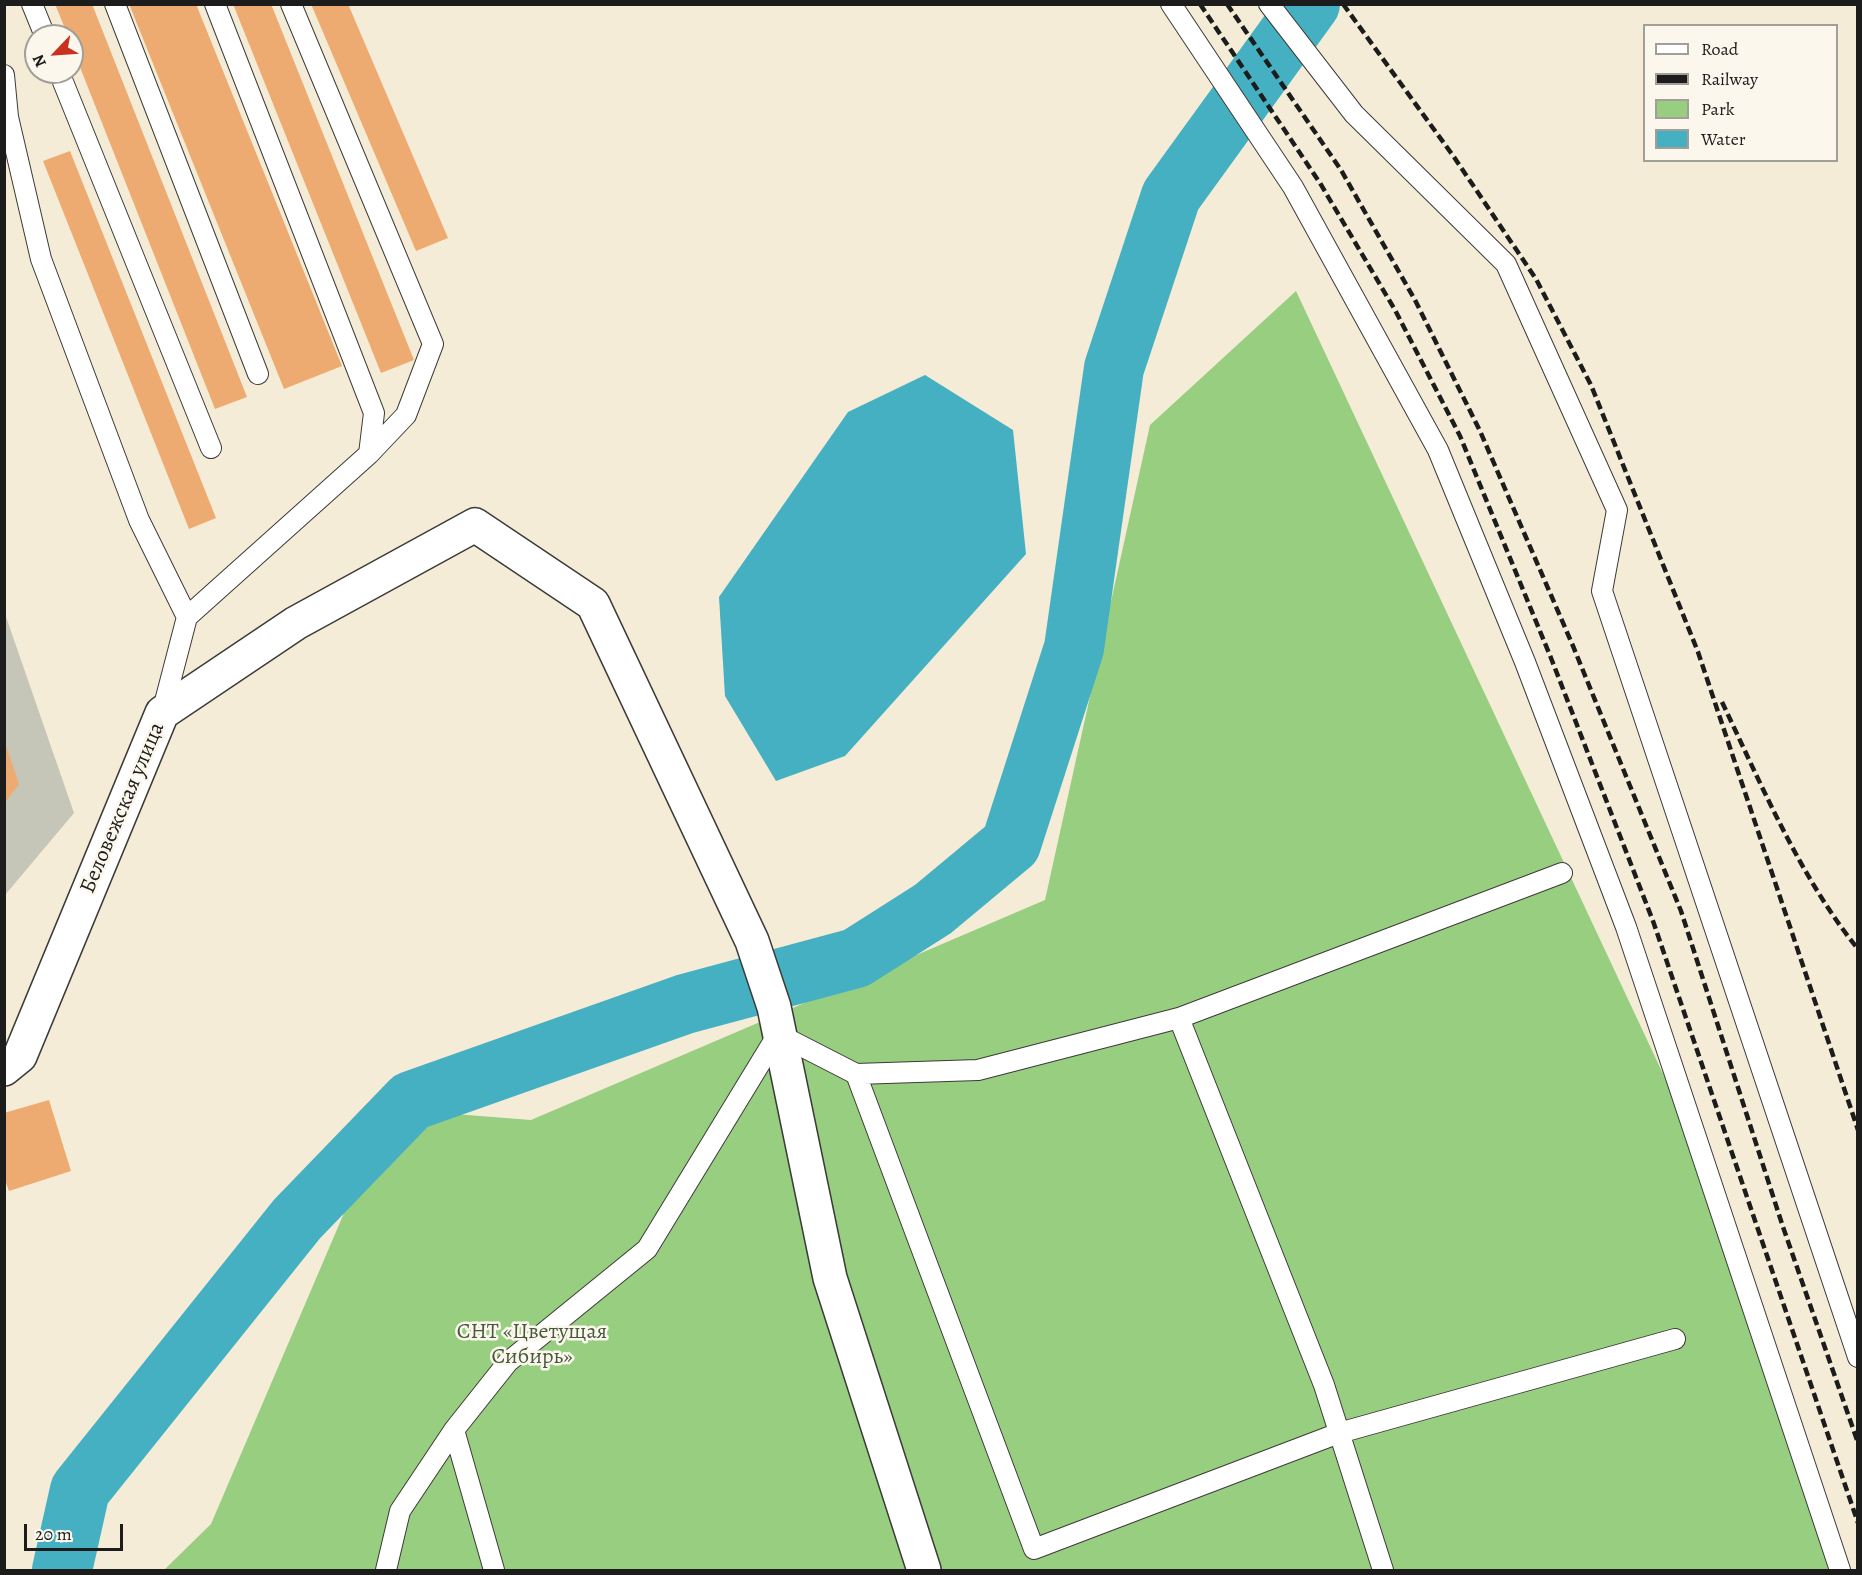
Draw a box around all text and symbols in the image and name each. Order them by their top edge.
north arrow [24,24,84,84]
legend [1643,24,1838,162]
text: Road [1701,37,1738,61]
text: N [27,51,52,71]
text: Railway [1701,67,1758,91]
text: Park [1701,97,1735,121]
text: Water [1701,127,1746,151]
street label: Беловежская улица [75,719,171,897]
park label: СНТ «Цветущая Сибирь» [457,1320,607,1372]
scale bar [27,1512,126,1550]
text: 20 m [35,1522,72,1546]

